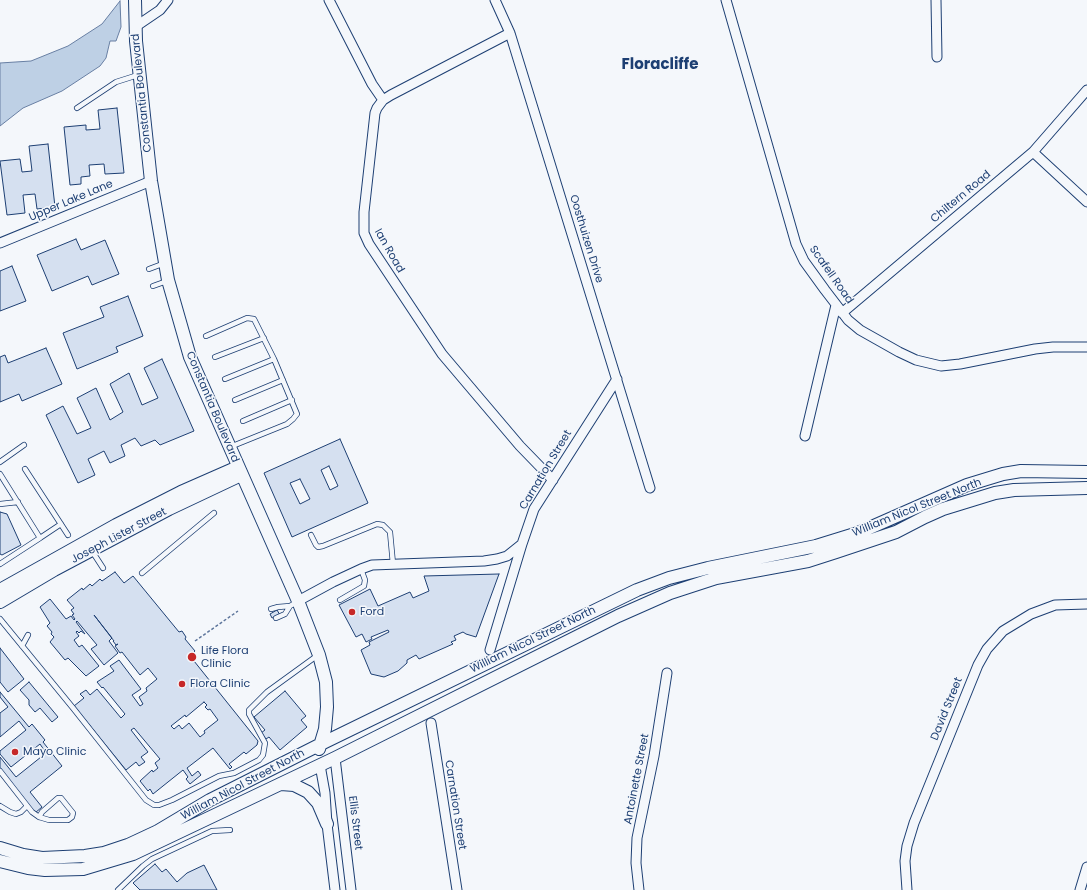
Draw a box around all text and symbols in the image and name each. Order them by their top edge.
street label: Constantia Boulevard [129,33,155,153]
district label: Floracliffe [622,56,698,74]
street label: Chiltern Road [928,168,994,226]
street label: Upper Lake Lane [27,177,115,225]
street label: Oosthuizen Drive [566,193,606,285]
street label: Ian Road [371,227,407,275]
street label: Scafell Road [806,243,856,307]
street label: Constantia Boulevard [183,349,241,465]
street label: Carnation Street [517,428,575,512]
street label: William Nicol Street North [850,476,984,540]
street label: Joseph Lister Street [69,505,169,567]
street label: William Nicol Street North [468,604,598,676]
place label: Ford [360,605,384,619]
marker: Ford [347,607,357,617]
place label: Life Flora Clinic [201,644,249,670]
marker: Life Flora Clinic [186,651,198,663]
street label: David Street [928,676,966,742]
place label: Flora Clinic [190,677,250,691]
marker: Flora Clinic [177,679,187,689]
street label: Antoinette Street [622,733,652,825]
place label: Mayo Clinic [23,745,86,759]
marker: Mayo Clinic [10,747,20,757]
street label: William Nicol Street North [179,747,307,823]
street label: Carnation Street [441,759,469,851]
street label: Ellis Street [345,795,365,851]

